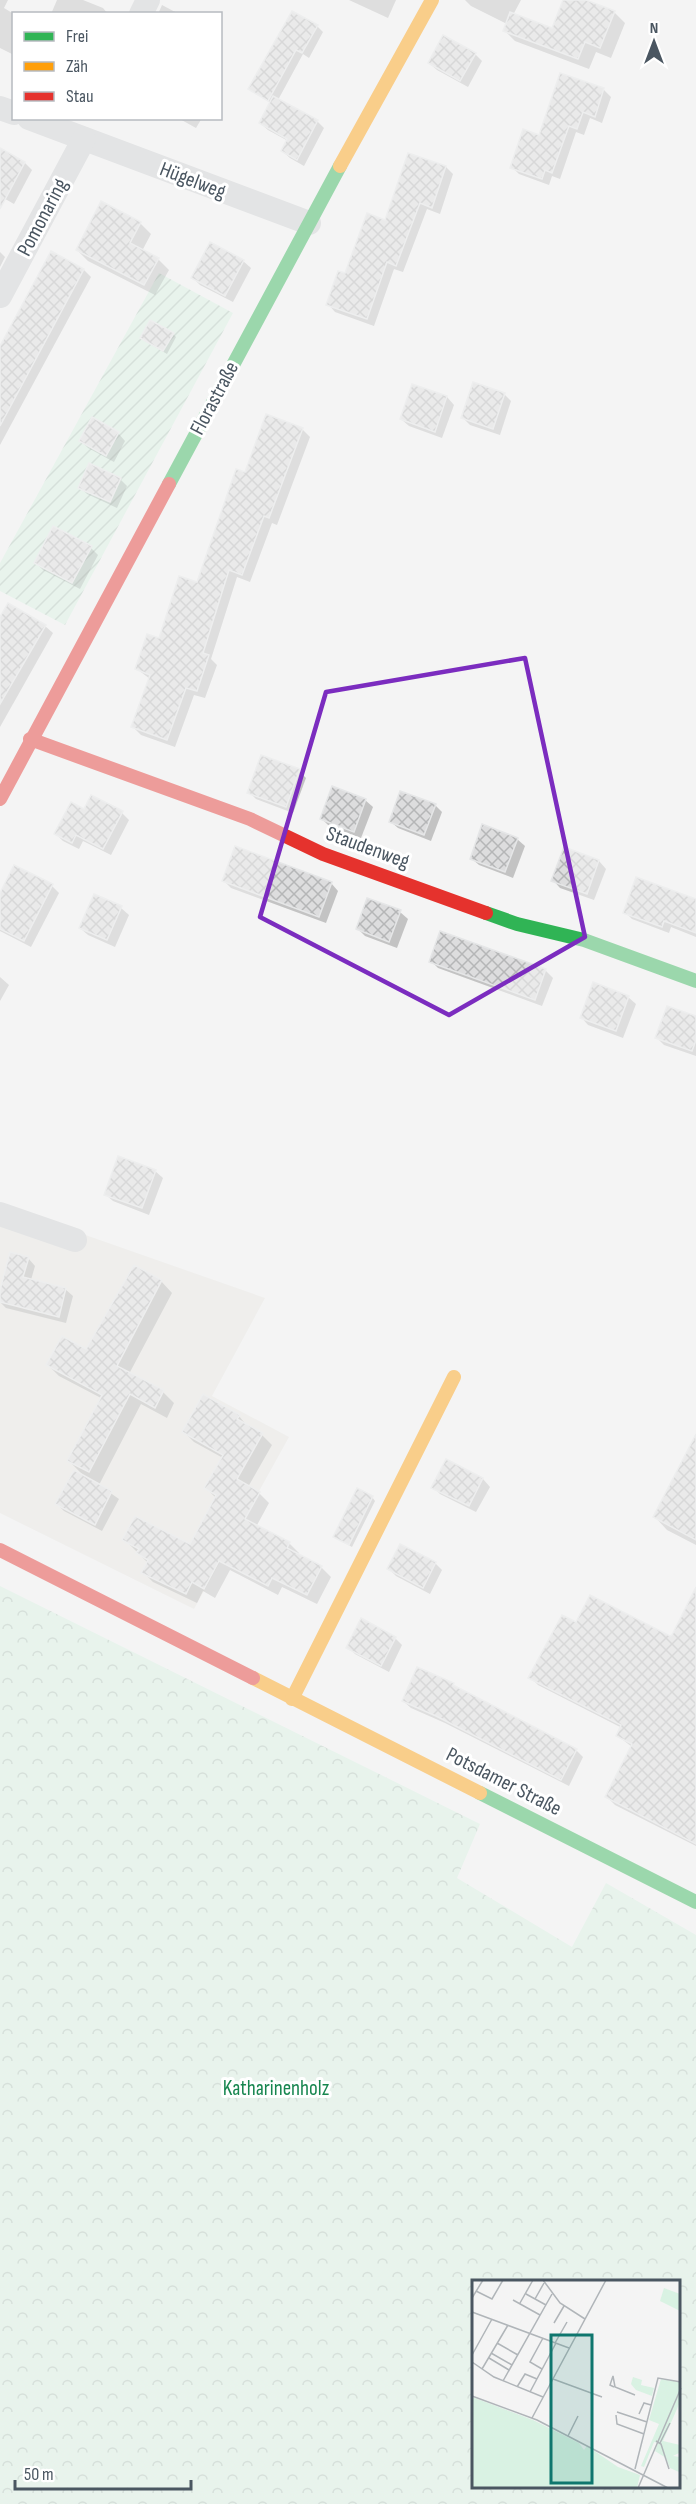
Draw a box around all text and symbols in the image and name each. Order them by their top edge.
legend [12,12,222,120]
north arrow [624,12,684,72]
text: N [650,19,658,38]
text: Frei [66,26,88,47]
text: Zäh [66,56,88,77]
text: Stau [66,86,94,107]
street label: Hügelweg [156,157,229,204]
street label: Pomonaring [12,174,73,260]
street label: Florastraße [185,357,244,439]
street label: Staudenweg [323,821,413,874]
street label: Potsdamer Straße [442,1742,566,1821]
park label: Katharinenholz [223,2076,330,2101]
inset map [472,2280,681,2489]
scale bar [15,2453,190,2491]
text: 50 m [24,2464,54,2485]

